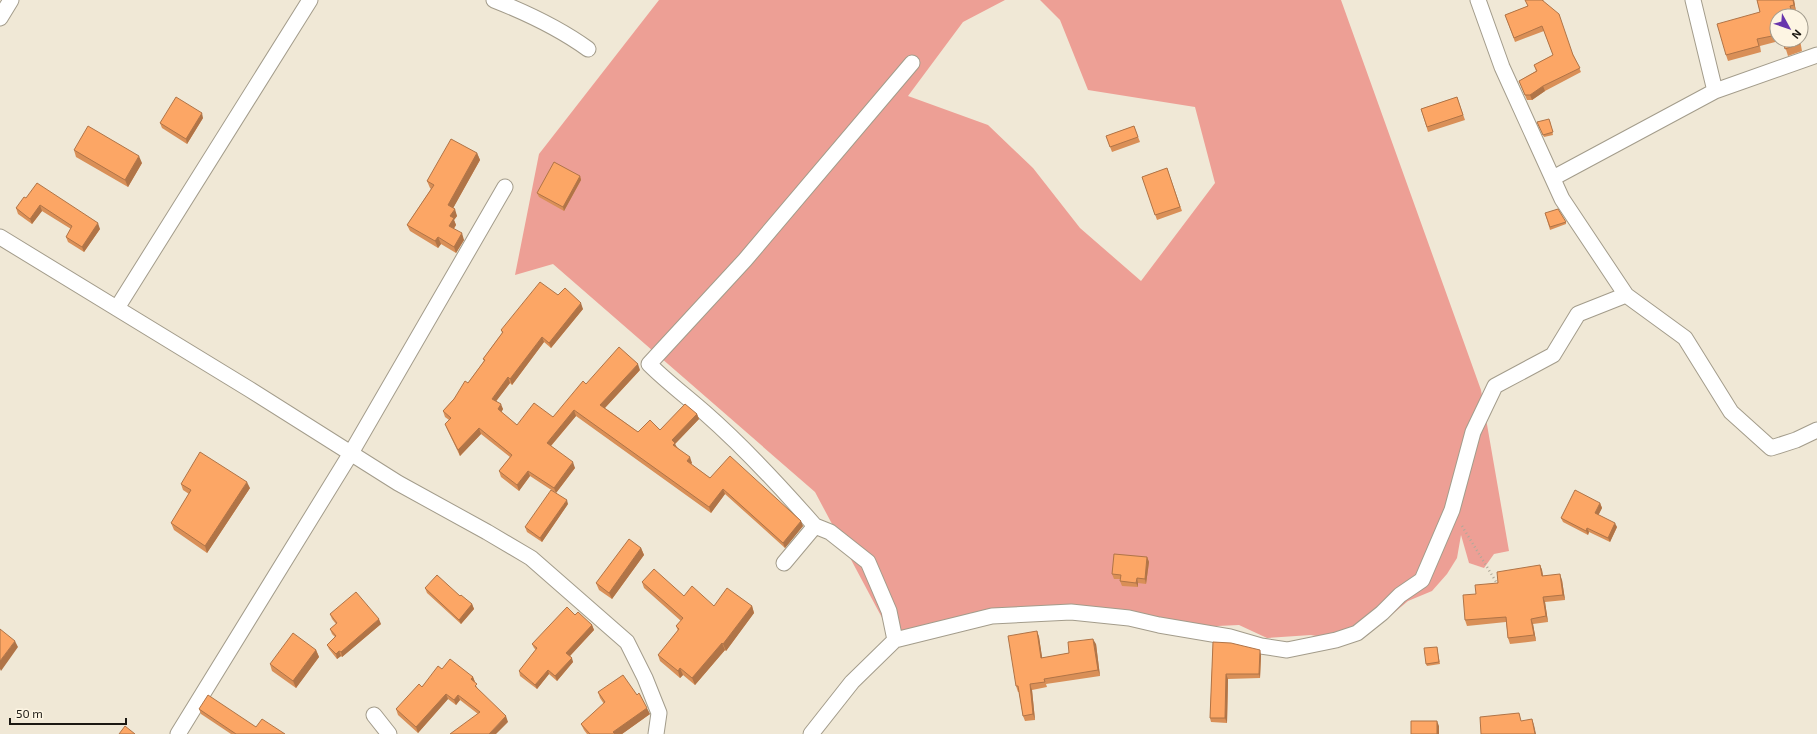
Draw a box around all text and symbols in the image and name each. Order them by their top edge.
north arrow [1769,8,1809,48]
text: N [1789,28,1805,42]
scale bar [10,700,126,726]
text: 50 m [16,706,43,720]

